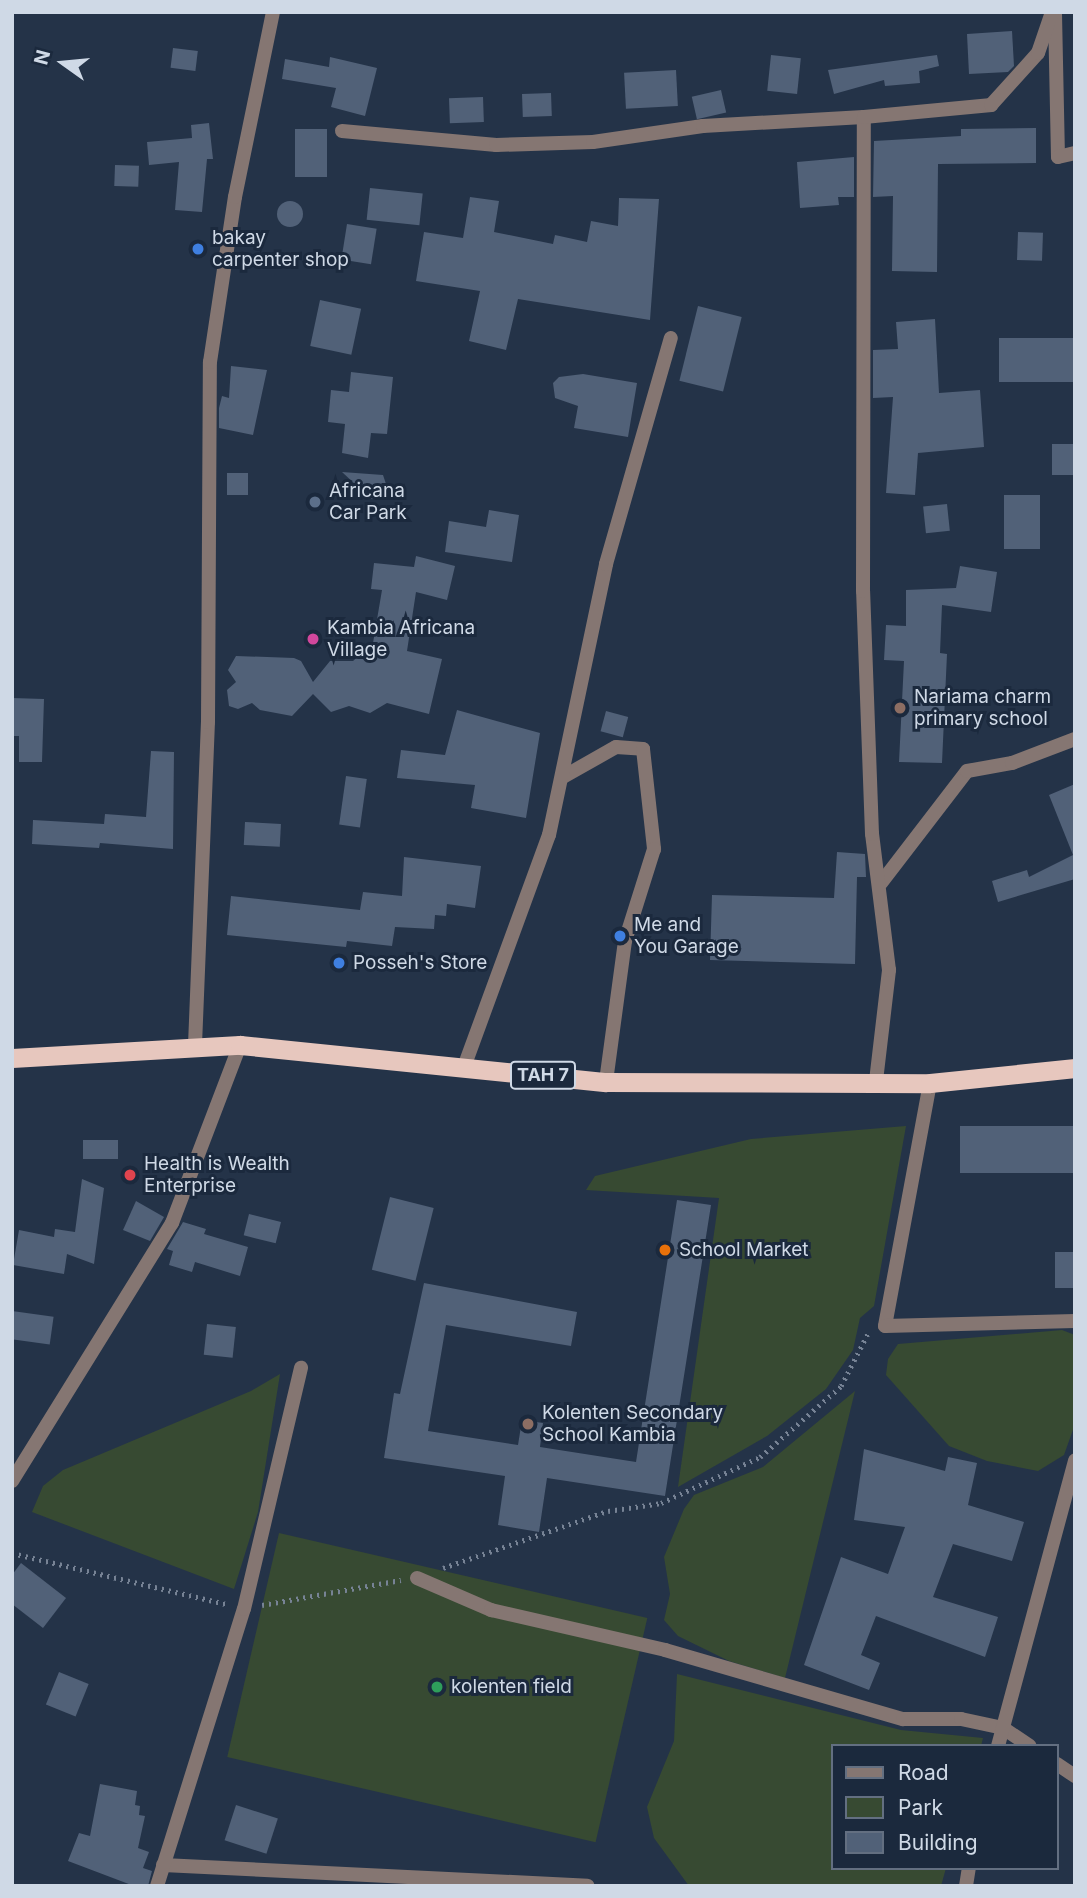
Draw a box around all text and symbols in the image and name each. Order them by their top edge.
north arrow [28,28,98,98]
text: N [29,47,55,67]
place label: bakay carpenter shop [212,227,349,271]
marker: bakay carpenter shop [190,241,206,257]
place label: Africana Car Park [329,480,407,524]
marker: Africana Car Park [307,494,323,510]
place label: Kambia Africana Village [327,617,475,661]
marker: Kambia Africana Village [305,631,321,647]
place label: Nariama charm primary school [914,686,1051,730]
marker: Nariama charm primary school [892,700,908,716]
place label: Me and You Garage [634,914,739,958]
marker: Me and You Garage [612,928,628,944]
place label: Posseh's Store [353,952,487,974]
marker: Posseh's Store [331,955,347,971]
road number: TAH 7 [510,1060,576,1090]
place label: Health is Wealth Enterprise [144,1153,290,1197]
marker: Health is Wealth Enterprise [122,1167,138,1183]
place label: School Market [679,1239,809,1261]
marker: School Market [657,1242,673,1258]
place label: Kolenten Secondary School Kambia [542,1402,723,1446]
marker: Kolenten Secondary School Kambia [520,1416,536,1432]
place label: kolenten field [451,1676,572,1698]
marker: kolenten field [429,1679,445,1695]
legend [832,1744,1059,1870]
text: Road [898,1760,949,1785]
text: Park [898,1795,943,1820]
text: Building [898,1830,978,1855]

